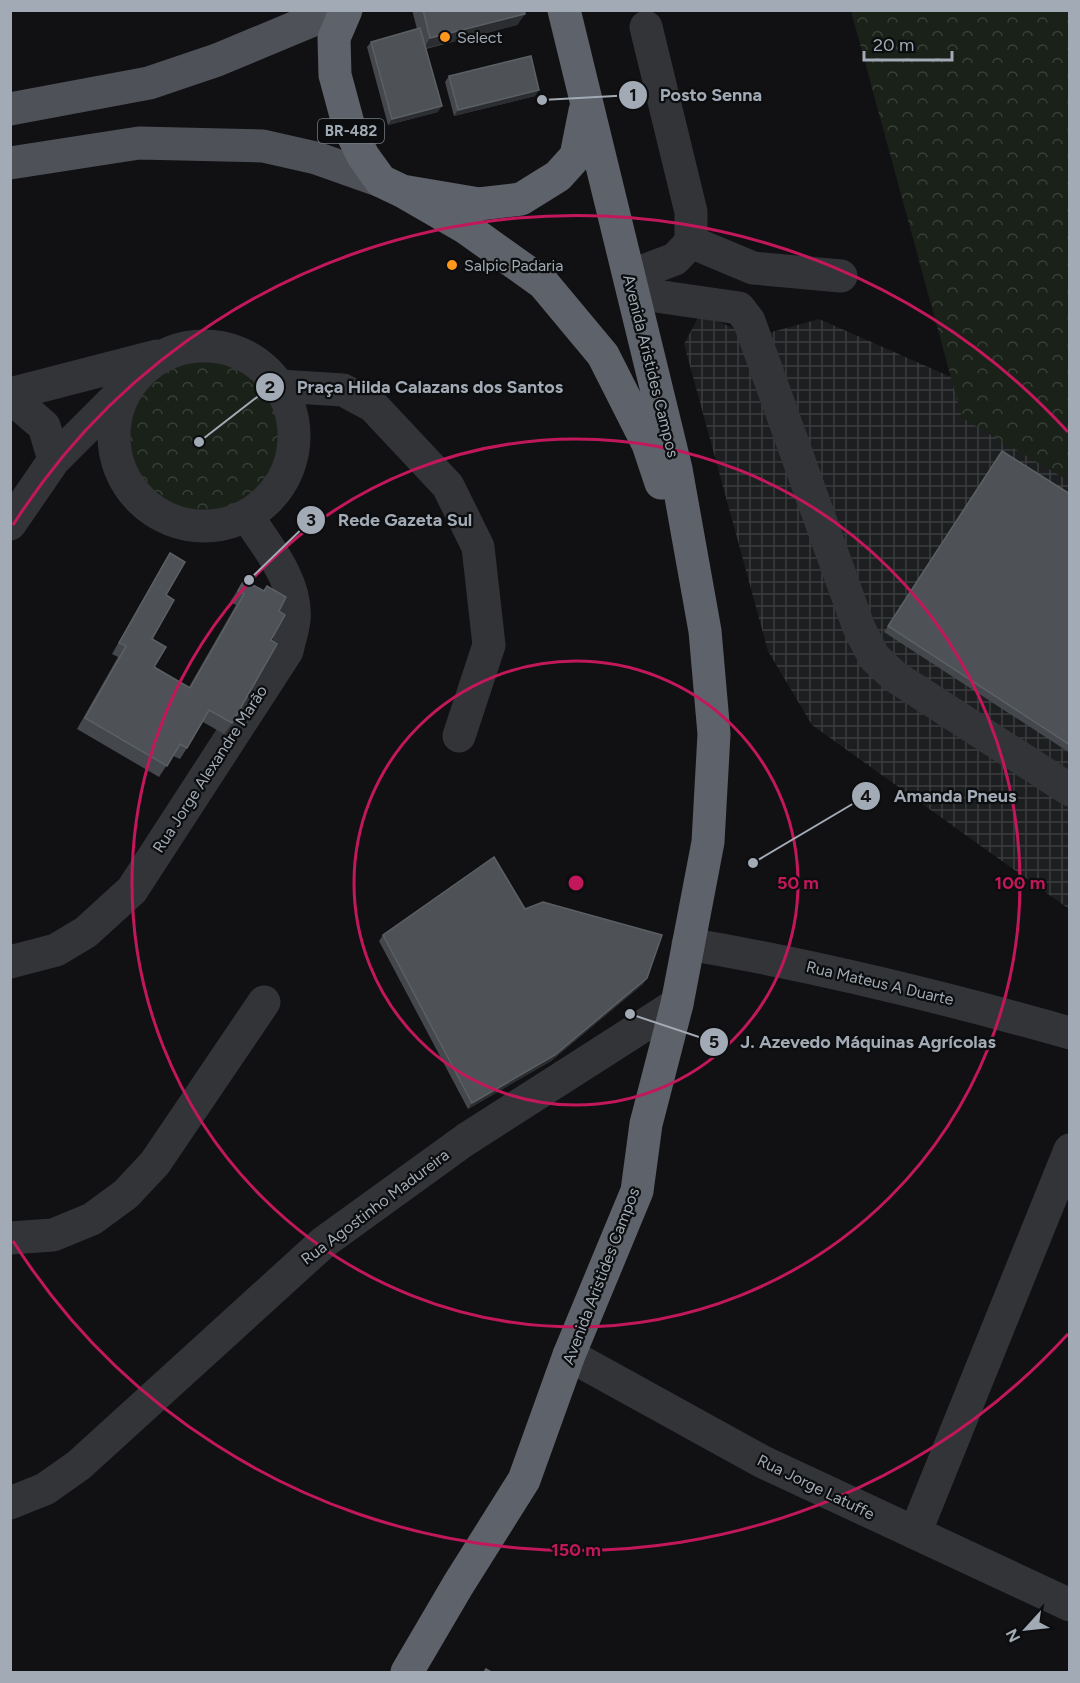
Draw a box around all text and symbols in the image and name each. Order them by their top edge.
scale bar [864,24,952,62]
place label: Select [457,28,503,47]
marker: Select [438,30,452,44]
text: 20 m [873,34,914,56]
callout: Posto Senna [618,77,775,113]
text: 1 [629,84,637,106]
text: Posto Senna [660,84,762,106]
road number: BR-482 [318,119,384,143]
place label: Salpic Padaria [464,256,563,275]
marker: Salpic Padaria [445,258,459,272]
street label: Avenida Aristides Campos [619,273,683,459]
callout: Praça Hilda Calazans dos Santos [255,369,575,405]
text: 2 [265,376,275,398]
text: Praça Hilda Calazans dos Santos [297,376,564,398]
callout: Rede Gazeta Sul [296,502,484,538]
text: 3 [306,509,316,531]
text: Rede Gazeta Sul [338,509,472,531]
street label: Rua Jorge Alexandre Marão [149,682,271,856]
callout: Amanda Pneus [851,778,1028,814]
text: 4 [860,785,872,807]
text: Amanda Pneus [894,785,1017,807]
text: 50 m [777,872,819,894]
text: 100 m [995,872,1045,894]
centre of rings [566,873,586,893]
street label: Rua Mateus A Duarte [804,957,956,1009]
callout: J. Azevedo Máquinas Agrícolas [699,1024,1008,1060]
text: 5 [709,1031,719,1053]
text: J. Azevedo Máquinas Agrícolas [740,1031,996,1053]
street label: Rua Agostinho Madureira [297,1145,453,1269]
street label: Avenida Aristides Campos [558,1185,644,1367]
street label: Rua Jorge Latuffe [754,1450,878,1524]
text: 150 m [551,1539,601,1561]
north arrow [996,1599,1056,1659]
text: N [1002,1626,1024,1645]

